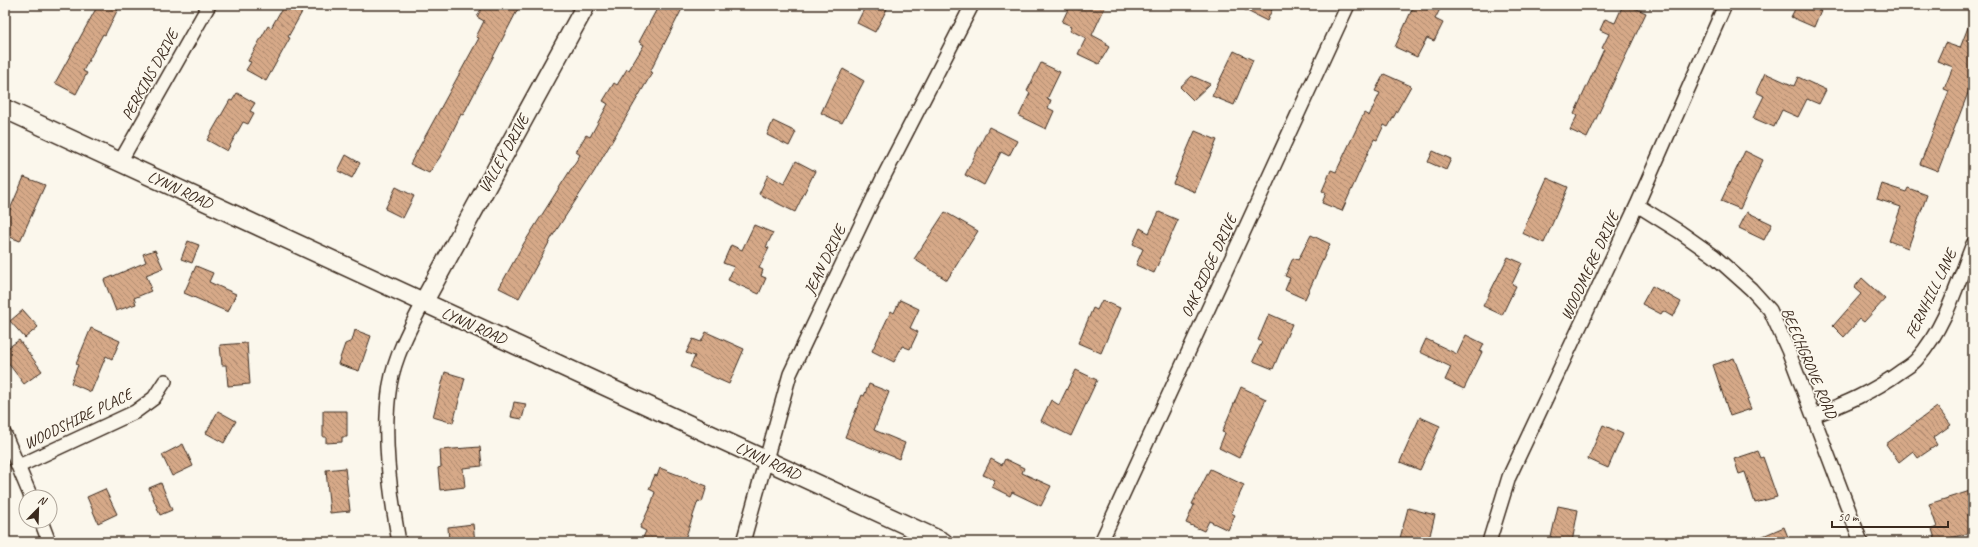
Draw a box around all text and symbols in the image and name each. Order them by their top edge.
street label: PERKINS DRIVE [117,24,184,124]
street label: VALLEY DRIVE [474,109,535,197]
street label: LYNN ROAD [144,166,217,214]
street label: WOODMERE DRIVE [1556,207,1625,323]
street label: OAK RIDGE DRIVE [1176,209,1242,321]
street label: JEAN DRIVE [799,220,851,299]
street label: FERNHILL LANE [1901,244,1962,342]
street label: LYNN ROAD [438,303,511,350]
street label: BEECHGROVE ROAD [1777,305,1842,423]
street label: WOODSHIRE PLACE [21,383,137,454]
street label: LYNN ROAD [732,437,805,485]
north arrow [18,489,58,529]
text: N [36,492,50,508]
scale bar [1832,503,1948,529]
text: 50 m [1838,509,1860,525]

